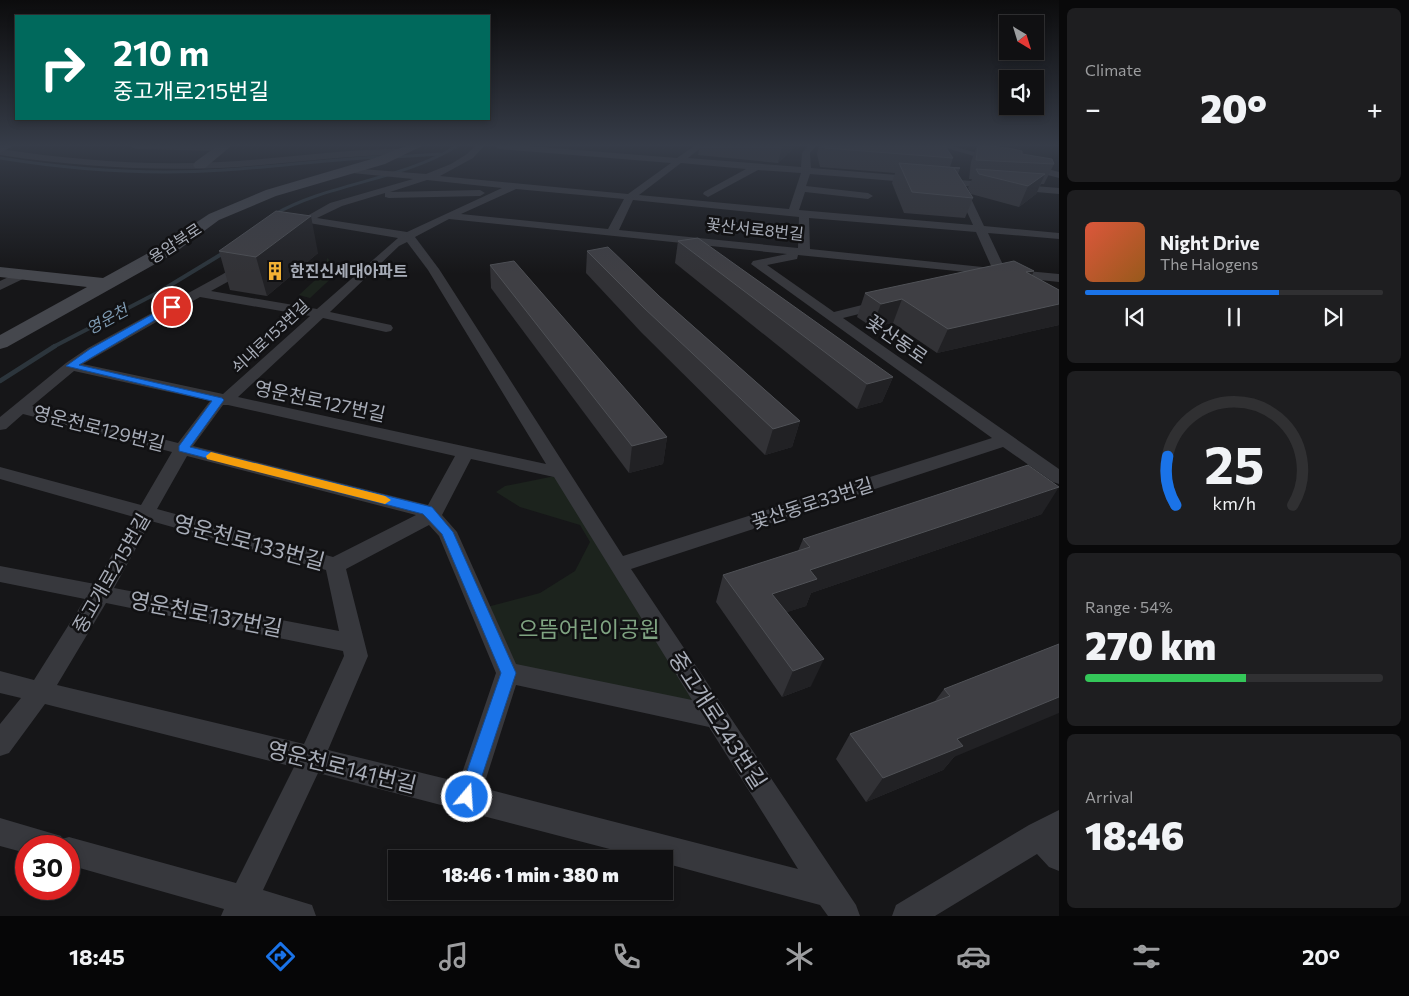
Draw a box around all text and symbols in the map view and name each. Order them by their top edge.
north arrow [999,15,1044,60]
map controls [999,15,1044,115]
text: 210 m [113,30,209,73]
icon: right [30,35,95,100]
text: Climate [1085,60,1141,79]
button: sound [999,70,1044,115]
text: 중고개로215번길 [113,77,269,104]
text: 20° [1200,84,1267,131]
text: − [1085,91,1101,125]
text: + [1367,91,1383,125]
street label: 꽃산서로8번길 [705,214,805,243]
street label: 용암북로 [145,218,205,267]
text: Night Drive [1160,231,1260,254]
text: The Halogens [1160,254,1258,273]
building icon: 한진신세대아파트 [264,260,286,282]
place label: 한진신세대아파트 [290,261,408,280]
pin [151,286,193,328]
icon: arrive [158,293,186,321]
street label: 쇠내로153번길 [227,295,312,376]
water label: 영운천 [83,299,133,337]
icon: previous [1121,303,1149,331]
icon: pause [1220,303,1248,331]
icon: next [1319,303,1347,331]
street label: 꽃산동로 [862,309,933,368]
street label: 영운천로127번길 [252,375,388,426]
street label: 영운천로129번길 [31,400,167,455]
text: 25 [1204,431,1264,495]
street label: 꽃산동로33번길 [748,472,876,533]
text: km/h [1212,492,1256,514]
street label: 영운천로133번길 [170,508,328,575]
street label: 중고개로215번길 [67,509,154,637]
street label: 영운천로137번길 [127,585,285,642]
text: Range · 54% [1085,597,1173,616]
park label: 으뜸어린이공원 [518,615,660,642]
text: 270 km [1085,621,1216,668]
street label: 중고개로243번길 [664,646,773,794]
street label: 영운천로141번길 [265,735,420,798]
position arrow [440,770,492,822]
text: Arrival [1085,787,1133,806]
text: 18:46 [1085,811,1184,858]
speed limit sign: 30 [15,835,80,900]
text: 18:46 · 1 min · 380 m [442,863,619,886]
icon: directions [263,939,298,974]
icon: music [436,939,471,974]
icon: phone [609,939,644,974]
icon: climate [782,939,817,974]
icon: car [956,939,991,974]
icon: filters [1129,939,1164,974]
text: 18:45 [69,943,125,970]
text: 20° [1302,943,1340,970]

